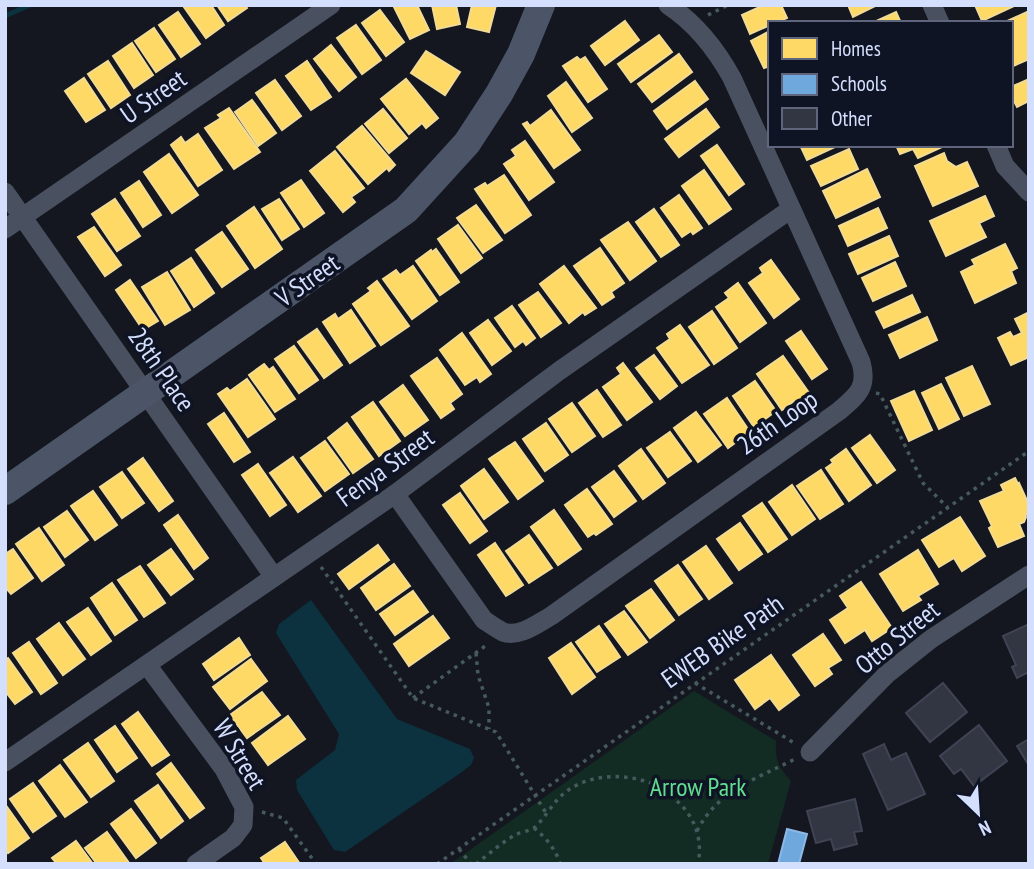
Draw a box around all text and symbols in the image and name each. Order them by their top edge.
legend [768,21,1013,147]
text: Homes [831,35,881,62]
street label: U Street [114,62,192,130]
text: Schools [831,70,887,97]
text: Other [831,105,872,132]
street label: V Street [268,246,345,314]
street label: 28th Place [121,321,203,417]
street label: 26th Loop [730,382,824,462]
street label: Fenya Street [330,421,440,513]
street label: EWEB Bike Path [655,587,789,695]
street label: Otto Street [848,593,946,681]
street label: W Street [206,713,274,795]
park label: Arrow Park [650,770,746,803]
north arrow [943,778,1013,848]
text: N [975,815,995,841]

